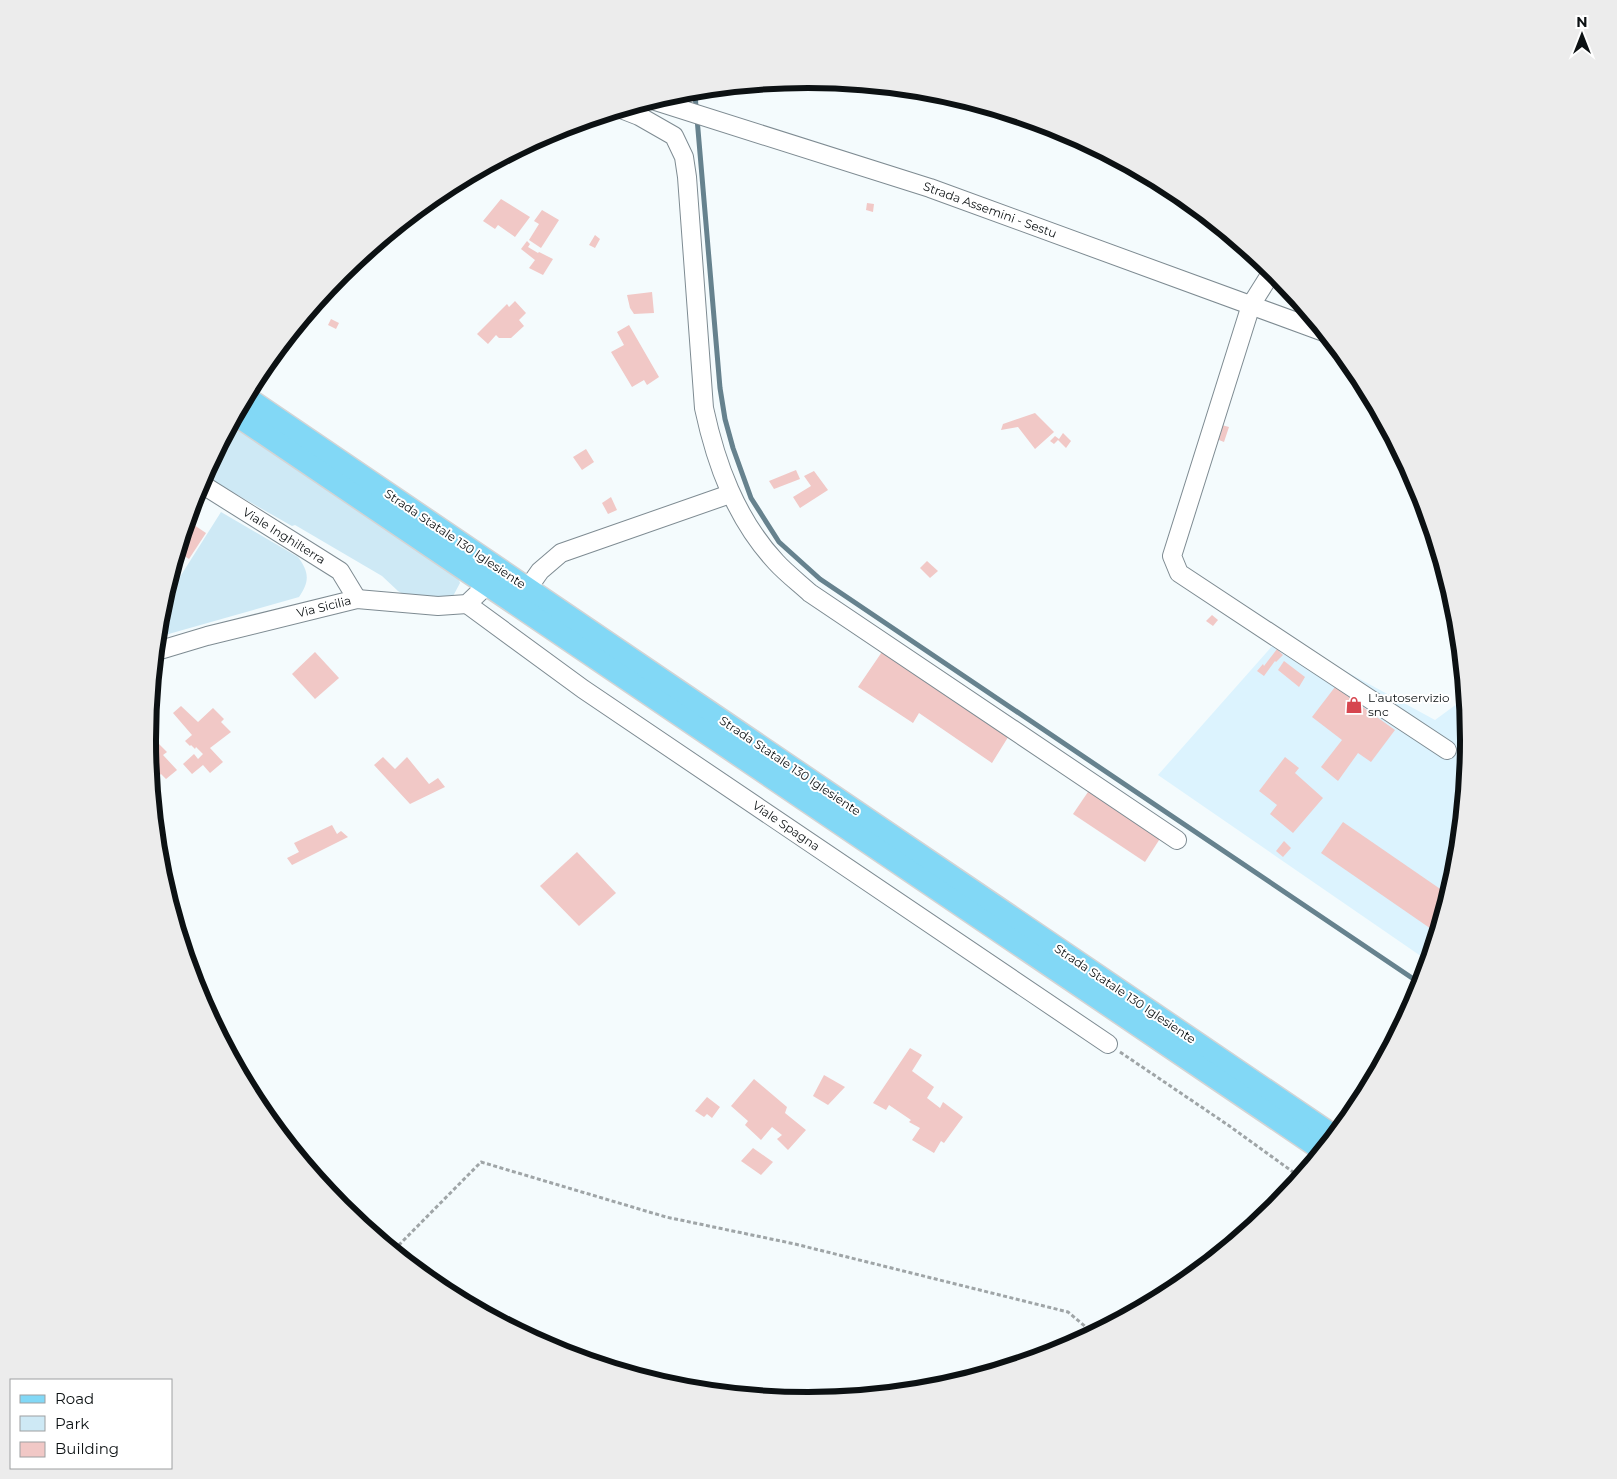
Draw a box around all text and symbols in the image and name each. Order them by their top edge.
north arrow [1557,10,1607,60]
text: N [1576,13,1588,31]
street label: Strada Assemini - Sestu [921,178,1059,241]
street label: Strada Statale 130 Iglesiente [382,486,529,592]
street label: Viale Inghilterra [240,504,328,567]
street label: Via Sicilia [295,593,353,621]
place label: L'autoservizio snc [1368,690,1450,719]
shop icon: L'autoservizio snc [1344,695,1364,715]
street label: Strada Statale 130 Iglesiente [717,713,864,819]
street label: Viale Spagna [750,798,823,854]
street label: Strada Statale 130 Iglesiente [1052,941,1199,1047]
legend [10,1379,172,1469]
text: Road [55,1389,94,1408]
text: Park [55,1414,89,1433]
text: Building [55,1439,119,1458]

